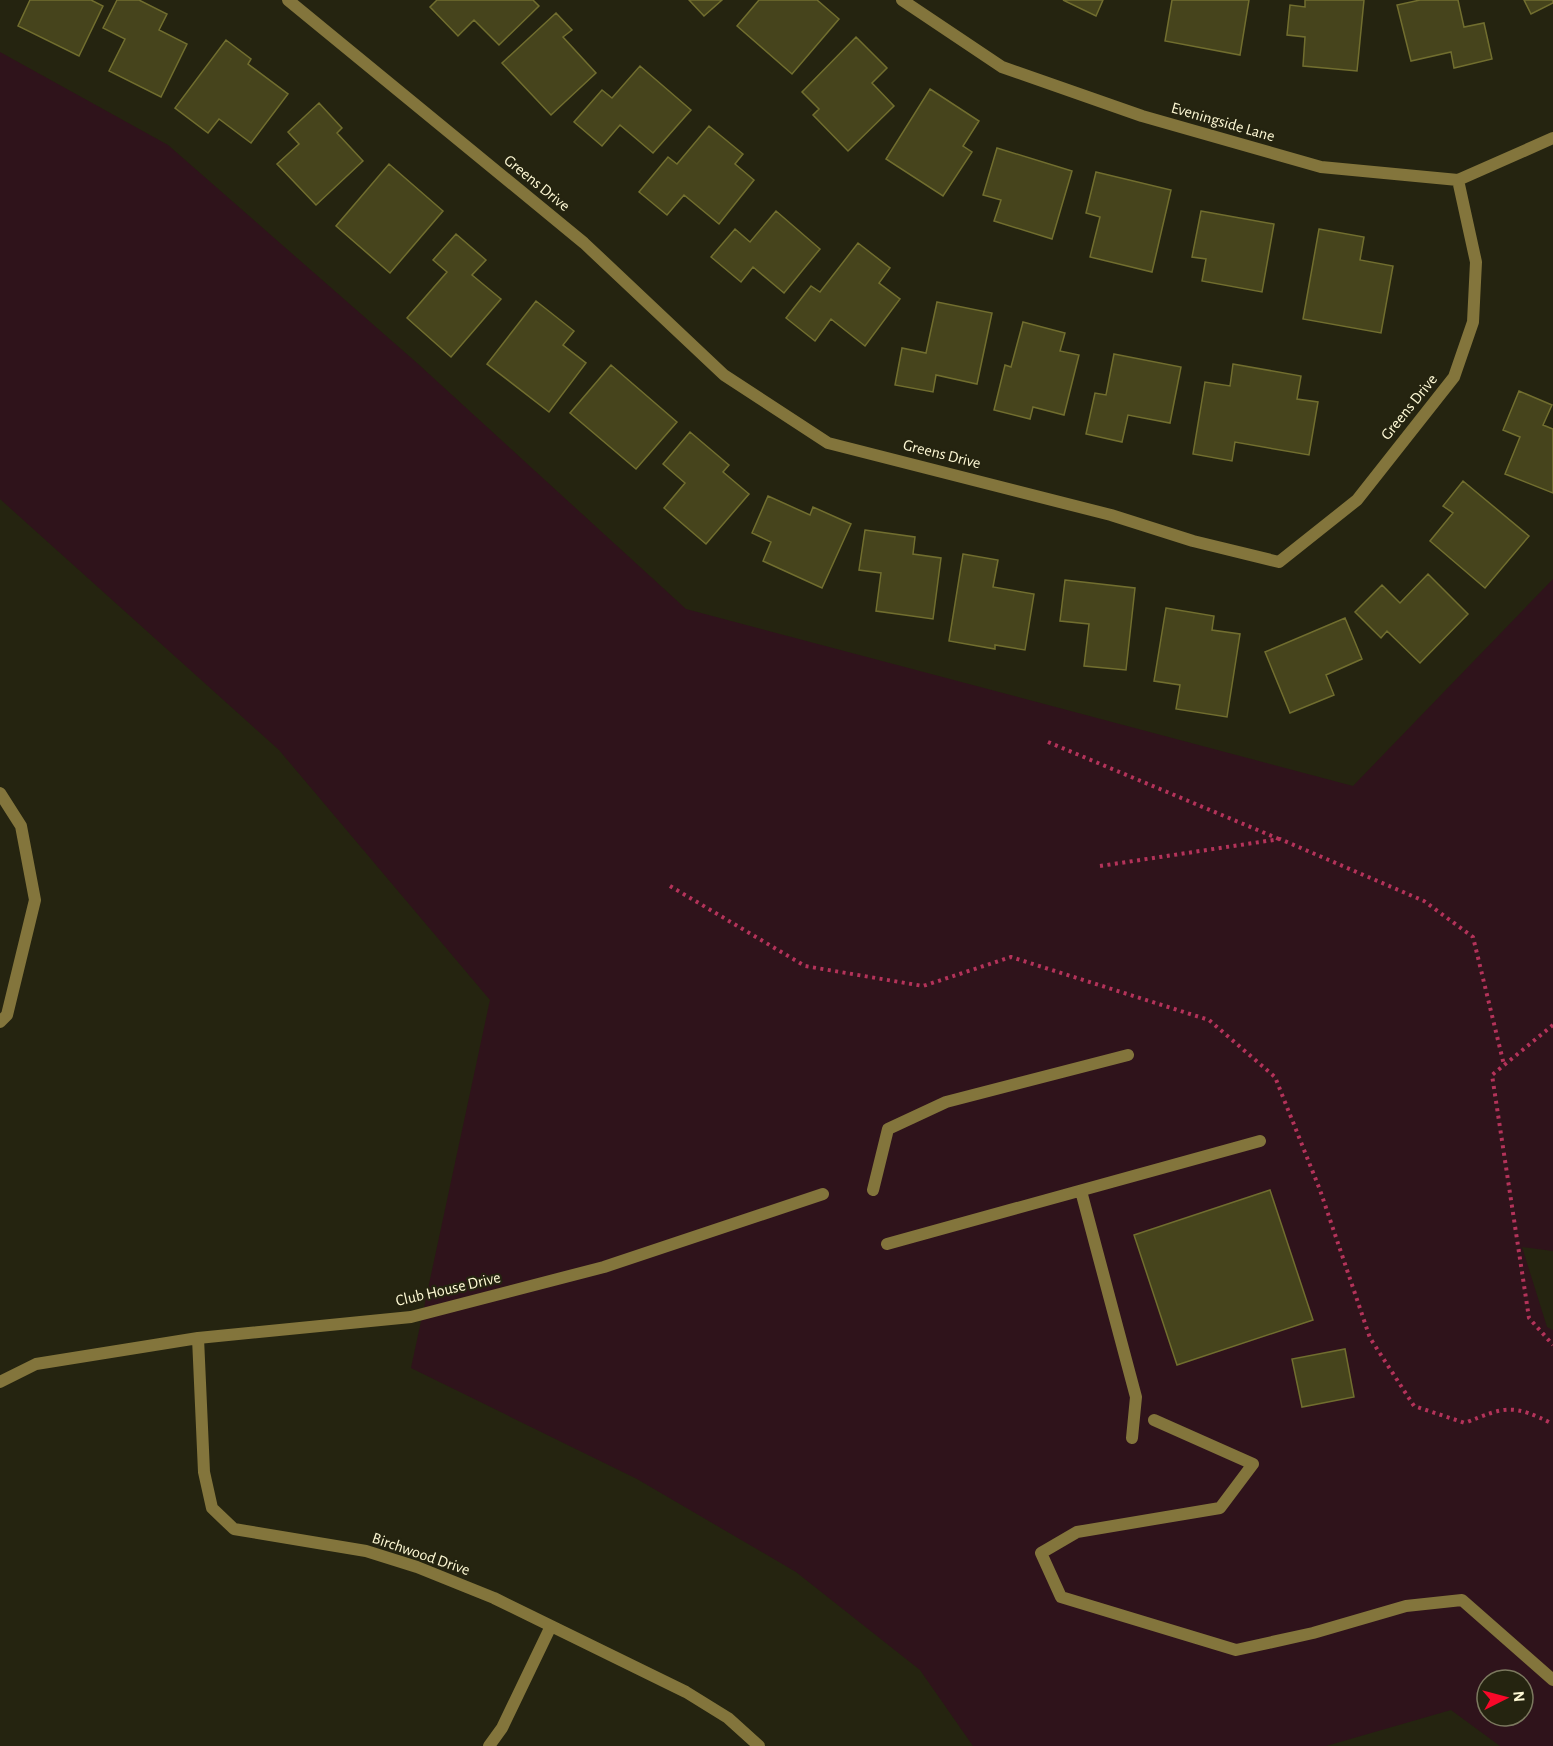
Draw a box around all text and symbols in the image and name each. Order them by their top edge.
street label: Eveningside Lane [1169,100,1277,144]
street label: Greens Drive [501,152,573,214]
street label: Greens Drive [1378,371,1440,443]
street label: Greens Drive [902,437,982,471]
street label: Club House Drive [394,1269,502,1309]
street label: Birchwood Drive [370,1530,472,1578]
north arrow [1475,1668,1535,1728]
text: N [1510,1690,1527,1703]

